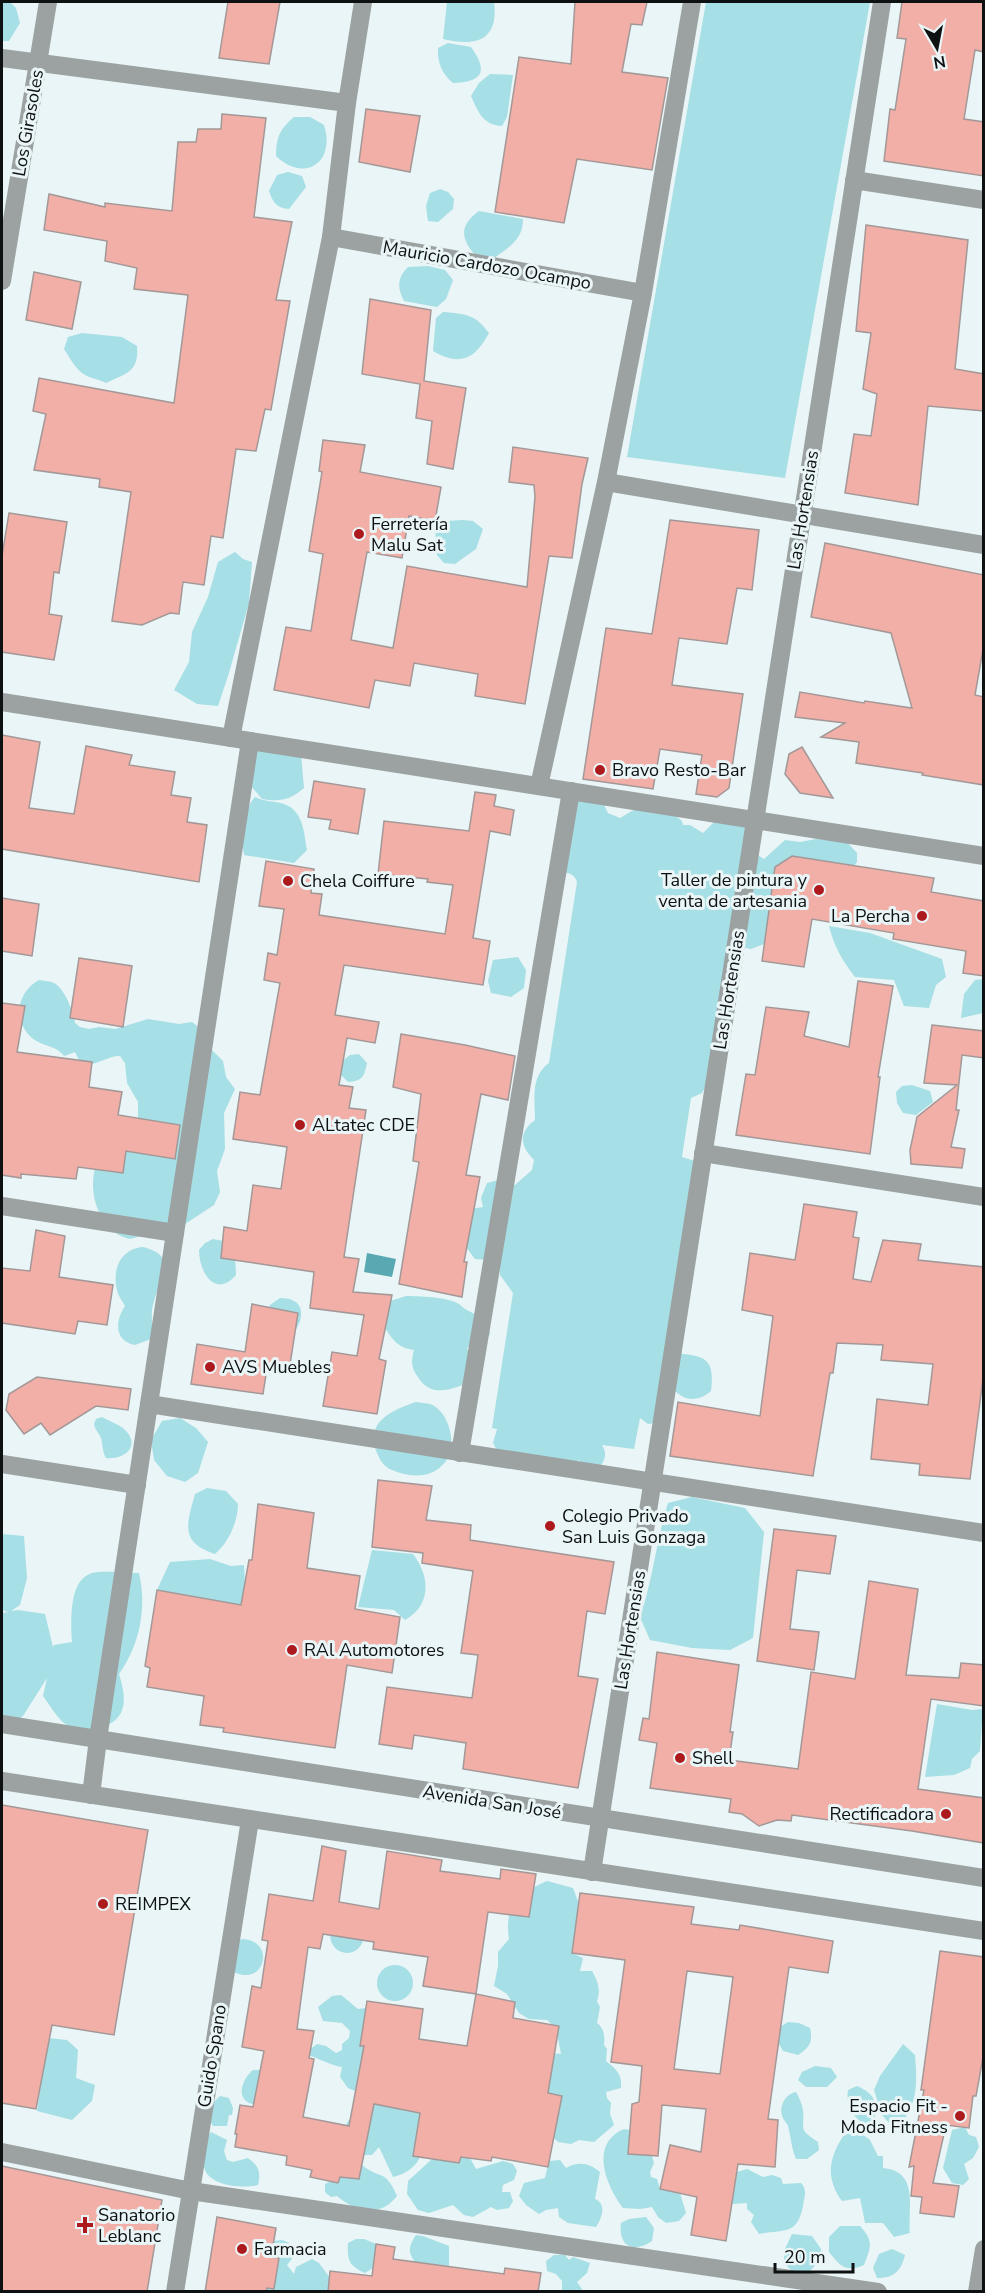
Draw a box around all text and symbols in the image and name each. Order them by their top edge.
north arrow [907,18,967,78]
text: N [932,50,947,74]
street label: Los Girasoles [7,68,49,178]
street label: Mauricio Cardozo Ocampo [381,235,593,295]
street label: Las Hortensias [782,449,824,571]
place label: Ferretería Malu Sat [371,512,448,557]
marker: Ferretería Malu Sat [352,527,366,541]
place label: Bravo Resto-Bar [612,758,747,782]
marker: Bravo Resto-Bar [593,763,607,777]
place label: Taller de pintura y venta de artesania [659,868,808,913]
place label: Chela Coiffure [300,869,415,893]
marker: Chela Coiffure [281,874,295,888]
marker: Taller de pintura y venta de artesania [812,883,826,897]
place label: La Percha [831,904,910,928]
marker: La Percha [915,909,929,923]
street label: Las Hortensias [708,929,750,1051]
place label: ALtatec CDE [312,1113,415,1137]
marker: ALtatec CDE [293,1118,307,1132]
place label: AVS Muebles [222,1355,331,1379]
marker: AVS Muebles [203,1360,217,1374]
place label: Colegio Privado San Luis Gonzaga [562,1504,706,1549]
marker: Colegio Privado San Luis Gonzaga [543,1519,557,1533]
street label: Las Hortensias [609,1569,651,1691]
place label: RAl Automotores [304,1638,444,1662]
marker: RAl Automotores [285,1643,299,1657]
place label: Shell [692,1746,734,1770]
marker: Shell [673,1751,687,1765]
street label: Avenida San José [421,1779,563,1825]
place label: Rectificadora [830,1802,934,1826]
marker: Rectificadora [939,1807,953,1821]
place label: REIMPEX [115,1892,191,1916]
marker: REIMPEX [96,1897,110,1911]
street label: Guido Spano [192,2003,232,2109]
place label: Espacio Fit - Moda Fitness [840,2094,948,2139]
marker: Espacio Fit - Moda Fitness [953,2109,967,2123]
place label: Sanatorio Leblanc [98,2203,175,2248]
marker: Sanatorio Leblanc [76,2216,94,2234]
scale bar [775,2236,853,2274]
place label: Farmacia [254,2237,327,2261]
marker: Farmacia [235,2242,249,2256]
text: 20 m [784,2245,826,2269]

